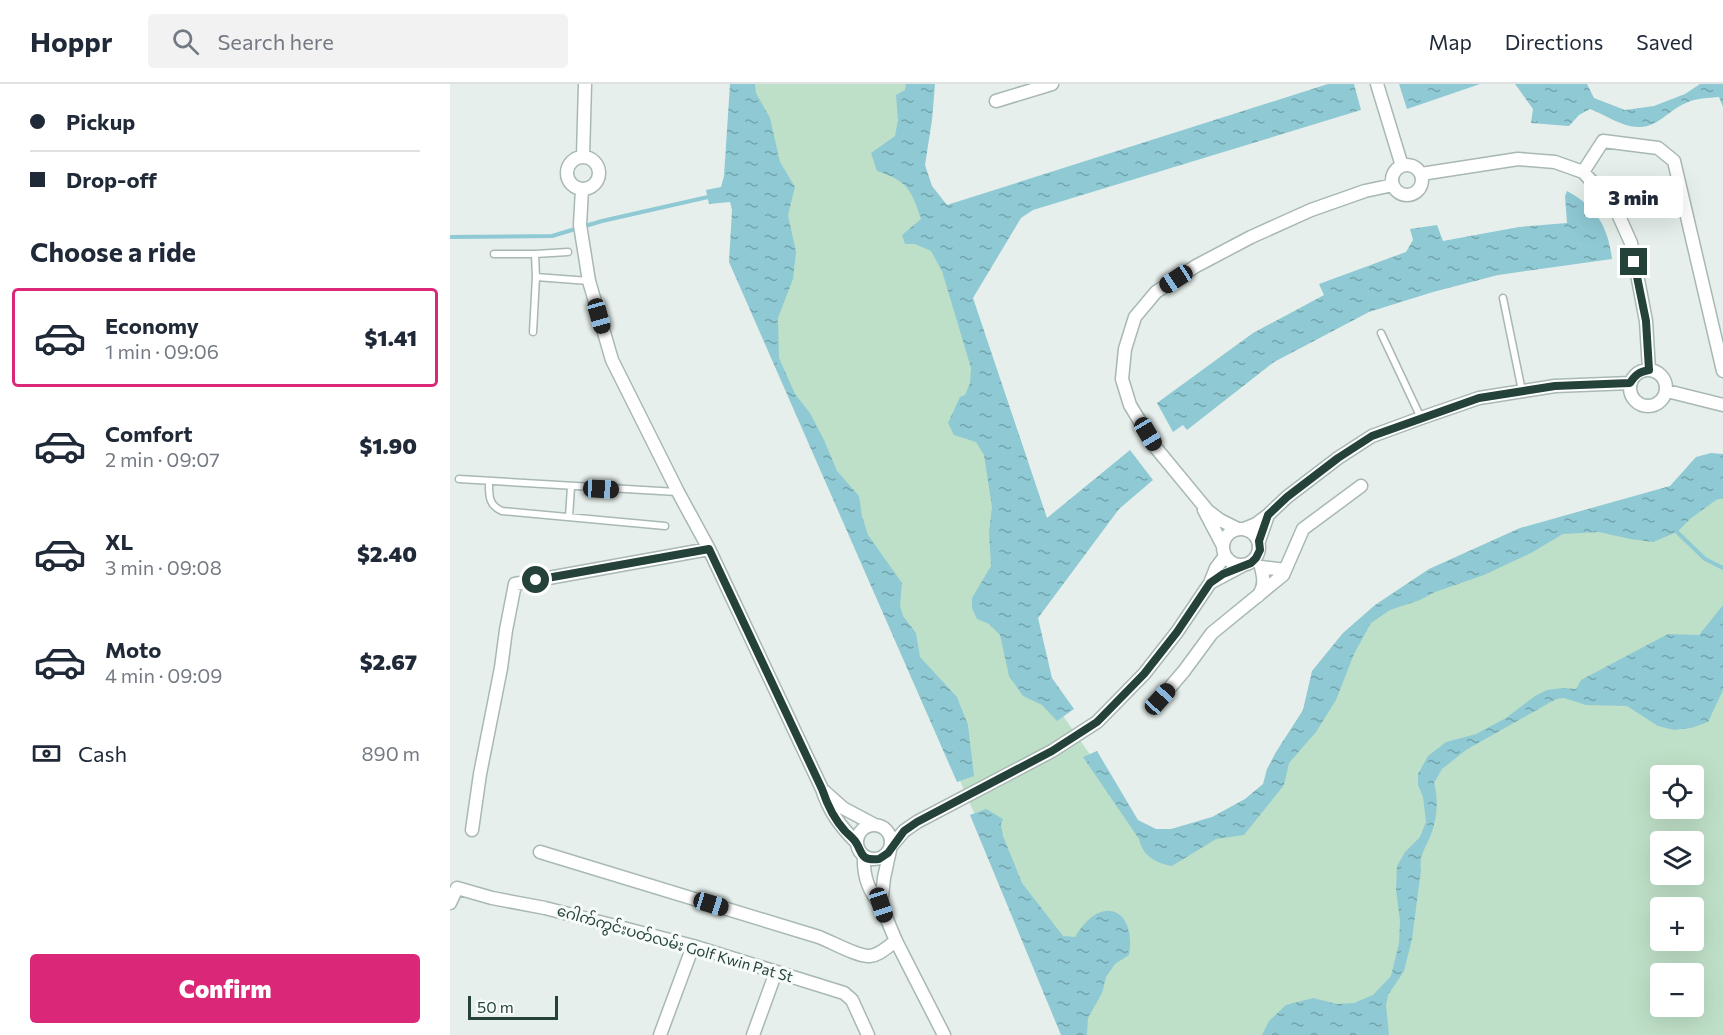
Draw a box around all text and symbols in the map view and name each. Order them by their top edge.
search box [148,14,568,68]
text: Hoppr [30,24,112,58]
icon: search [169,25,202,58]
text: Search here [217,28,334,55]
text: Map [1429,29,1472,54]
text: Directions [1505,29,1603,54]
text: Saved [1636,29,1693,54]
text: Pickup [66,108,135,135]
text: Drop-off [66,166,157,193]
callout: 3 min [1584,175,1684,217]
text: 3 min [1608,185,1659,209]
text: Choose a ride [30,235,196,268]
route end [1620,248,1647,275]
car [1156,262,1196,296]
car [585,296,613,336]
icon: car [33,311,87,365]
text: Economy [105,312,199,339]
text: $1.41 [365,324,417,351]
text: 1 min · 09:06 [105,339,219,363]
car [1131,414,1165,454]
icon: car [33,419,87,473]
text: Comfort [105,420,193,447]
text: $1.90 [360,432,417,459]
text: 2 min · 09:07 [105,447,220,471]
car [583,479,619,499]
icon: car [33,527,87,581]
text: XL [105,528,133,555]
text: $2.40 [357,540,417,567]
text: 3 min · 09:08 [105,555,222,579]
route start [522,566,549,593]
icon: car [33,635,87,689]
text: Moto [105,636,161,663]
text: $2.67 [360,648,417,675]
text: 4 min · 09:09 [105,663,222,687]
car [1141,680,1179,718]
icon: cash [30,737,63,770]
text: Cash [78,740,127,767]
text: 890 m [361,741,420,765]
map controls [1650,765,1704,1017]
button: locate [1650,765,1704,819]
button: layers [1650,831,1704,885]
car [867,885,895,925]
car [691,890,731,918]
button: + [1650,897,1704,951]
street label: ဂေါက်ကွင်းပတ်လမ်း Golf Kwin Pat St [554,901,795,988]
button: Confirm [30,954,420,1023]
button: − [1650,963,1704,1017]
scale bar [468,993,558,1020]
text: 50 m [477,997,514,1016]

